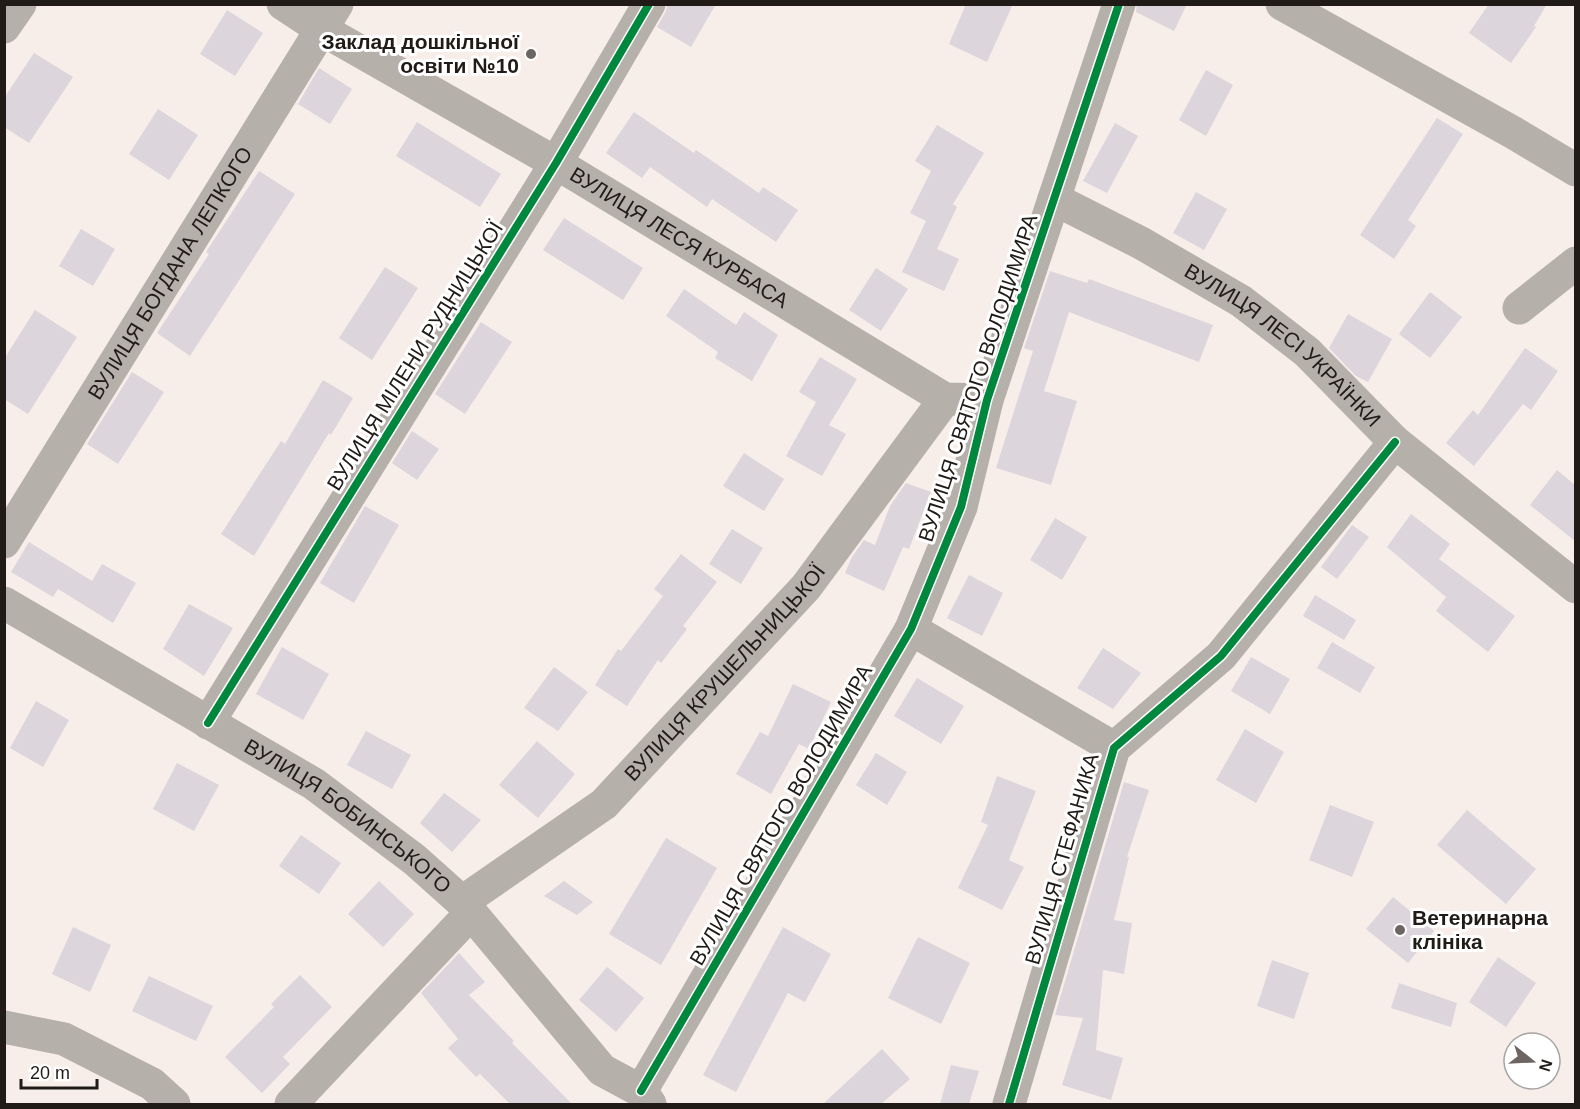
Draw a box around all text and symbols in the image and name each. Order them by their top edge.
place label: Заклад дошкільної освіти №10 [322,30,520,77]
marker: Заклад дошкільної освіти №10 [524,47,538,61]
street label: ВУЛИЦЯ БОГДАНА ЛЕПКОГО [83,143,257,403]
street label: ВУЛИЦЯ ЛЕСЯ КУРБАСА [566,162,793,312]
street label: ВУЛИЦЯ СВЯТОГО ВОЛОДИМИРА [914,211,1041,545]
street label: ВУЛИЦЯ МІЛЕНИ РУДНИЦЬКОЇ [322,217,507,494]
street label: ВУЛИЦЯ ЛЕСІ УКРАЇНКИ [1181,259,1385,431]
street label: ВУЛИЦЯ КРУШЕЛЬНИЦЬКОЇ [620,560,830,785]
street label: ВУЛИЦЯ СВЯТОГО ВОЛОДИМИРА [685,660,876,969]
street label: ВУЛИЦЯ БОБИНСЬКОГО [241,734,456,898]
street label: ВУЛИЦЯ СТЕФАНИКА [1020,751,1103,967]
place label: Ветеринарна клініка [1412,906,1548,953]
marker: Ветеринарна клініка [1393,923,1407,937]
north arrow [1502,1031,1562,1091]
scale bar [21,1052,98,1090]
text: N [1536,1057,1556,1074]
text: 20 m [30,1063,70,1083]

